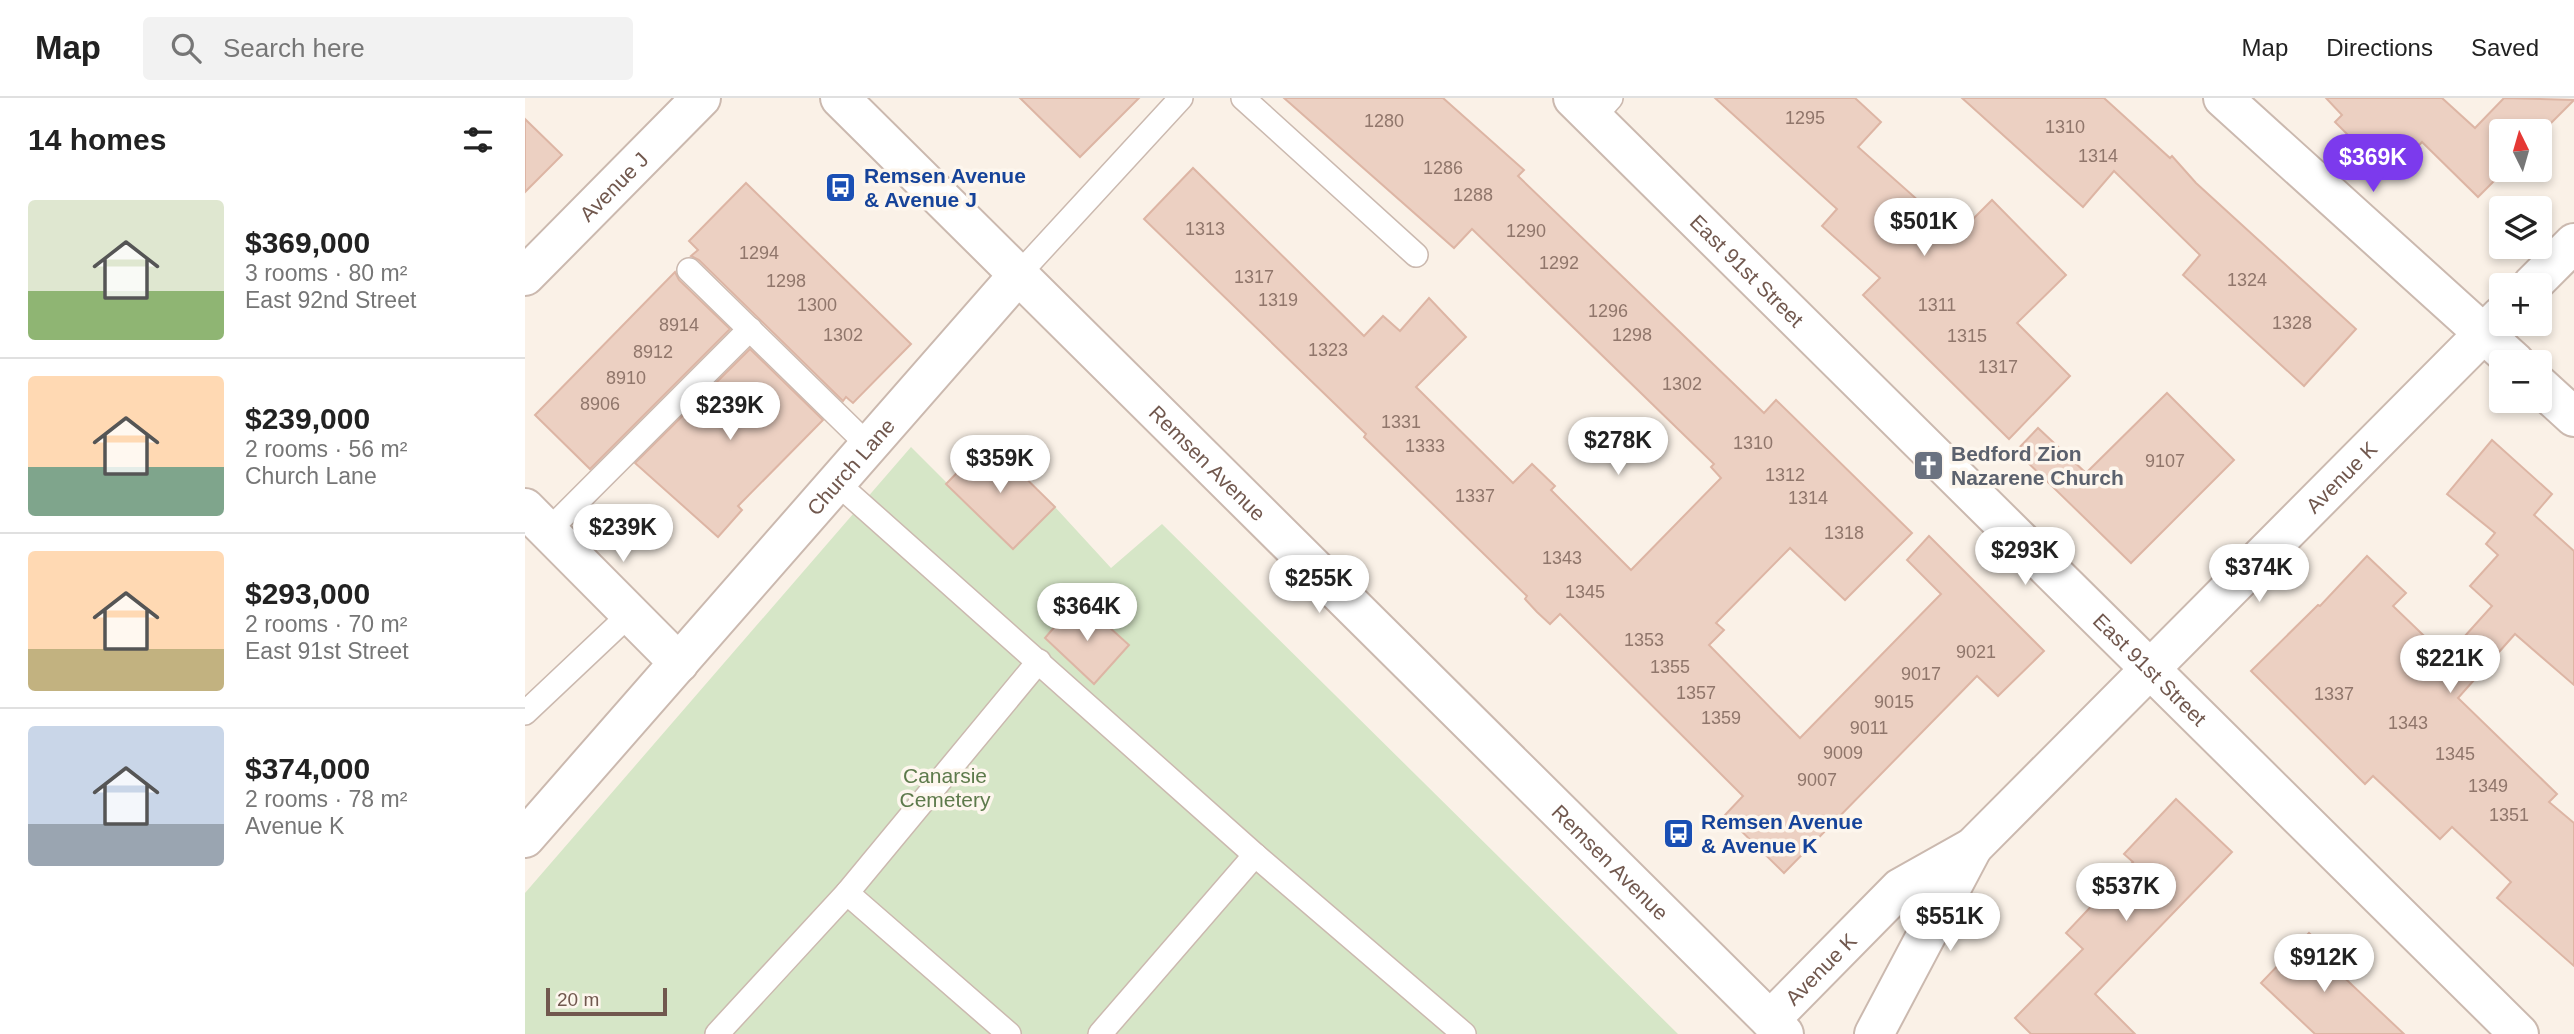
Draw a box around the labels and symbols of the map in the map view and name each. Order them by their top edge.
house number: 1295 [1785,108,1825,128]
house number: 1280 [1364,111,1404,131]
house number: 1310 [2045,117,2085,137]
north arrow [2489,119,2551,182]
pin: $369K [2324,134,2422,194]
house number: 1314 [2078,146,2118,166]
street label: Avenue J [575,147,652,226]
house number: 1286 [1423,158,1463,178]
place label: Remsen Avenue & Avenue J [864,164,1026,211]
bus stop icon: Remsen Avenue & Avenue J [824,170,858,204]
house number: 1288 [1453,185,1493,205]
pin: $501K [1875,198,1973,258]
street label: East 91st Street [1686,210,1809,331]
house number: 1313 [1185,219,1225,239]
house number: 1290 [1506,221,1546,241]
house number: 1294 [739,243,779,263]
house number: 1292 [1539,253,1579,273]
house number: 1317 [1234,267,1274,287]
house number: 1324 [2227,270,2267,290]
house number: 1298 [766,271,806,291]
house number: 1319 [1258,290,1298,310]
house number: 1300 [797,295,837,315]
house number: 1311 [1918,295,1956,315]
house number: 1296 [1588,301,1628,321]
house number: 1328 [2272,313,2312,333]
house number: 8914 [659,315,699,335]
house number: 1302 [823,325,863,345]
house number: 1298 [1612,325,1652,345]
house number: 1315 [1947,326,1987,346]
house number: 1323 [1308,340,1348,360]
house number: 8912 [633,342,673,362]
house number: 1317 [1978,357,2018,377]
house number: 8910 [606,368,646,388]
house number: 1302 [1662,374,1702,394]
pin: $239K [681,382,779,442]
house number: 8906 [580,394,620,414]
street label: Remsen Avenue [1145,400,1271,525]
house number: 1331 [1381,412,1421,432]
street label: Church Lane [802,414,899,519]
pin: $278K [1569,418,1667,477]
house number: 1310 [1733,433,1773,453]
pin: $359K [951,436,1049,495]
house number: 1333 [1405,436,1445,456]
street label: Avenue K [2301,437,2381,517]
place label: Bedford Zion Nazarene Church [1951,442,2124,489]
church icon: Bedford Zion Nazarene Church [1911,448,1945,482]
house number: 9107 [2145,451,2185,471]
house number: 1312 [1765,465,1805,485]
house number: 1337 [1455,486,1495,506]
house number: 1314 [1788,488,1828,508]
pin: $239K [574,504,672,564]
house number: 1318 [1824,523,1864,543]
pin: $293K [1976,528,2074,587]
pin: $374K [2210,545,2308,604]
house number: 1343 [1542,548,1582,568]
pin: $255K [1270,556,1368,615]
house number: 1345 [1565,582,1605,602]
pin: $364K [1038,584,1136,643]
street label: East 91st Street [2089,608,2212,730]
house number: 1353 [1624,630,1664,650]
pin: $221K [2401,636,2499,695]
house number: 9021 [1956,642,1996,662]
house number: 1355 [1650,657,1690,677]
house number: 9017 [1901,664,1941,684]
house number: 1357 [1676,683,1716,703]
house number: 1337 [2314,684,2354,704]
house number: 9015 [1874,692,1914,712]
house number: 1359 [1701,708,1741,728]
house number: 1343 [2388,713,2428,733]
house number: 9011 [1850,718,1888,738]
house number: 9009 [1823,743,1863,763]
house number: 1345 [2435,744,2475,764]
park label: Canarsie Cemetery [899,764,991,811]
house number: 9007 [1797,770,1837,790]
house number: 1349 [2468,776,2508,796]
street label: Remsen Avenue [1548,800,1673,924]
house number: 1351 [2489,805,2529,825]
place label: Remsen Avenue & Avenue K [1701,810,1863,857]
bus stop icon: Remsen Avenue & Avenue K [1661,816,1695,850]
pin: $537K [2077,864,2175,923]
pin: $551K [1901,894,1999,953]
street label: Avenue K [1780,928,1861,1009]
pin: $912K [2275,934,2373,994]
scale bar [546,985,667,1017]

